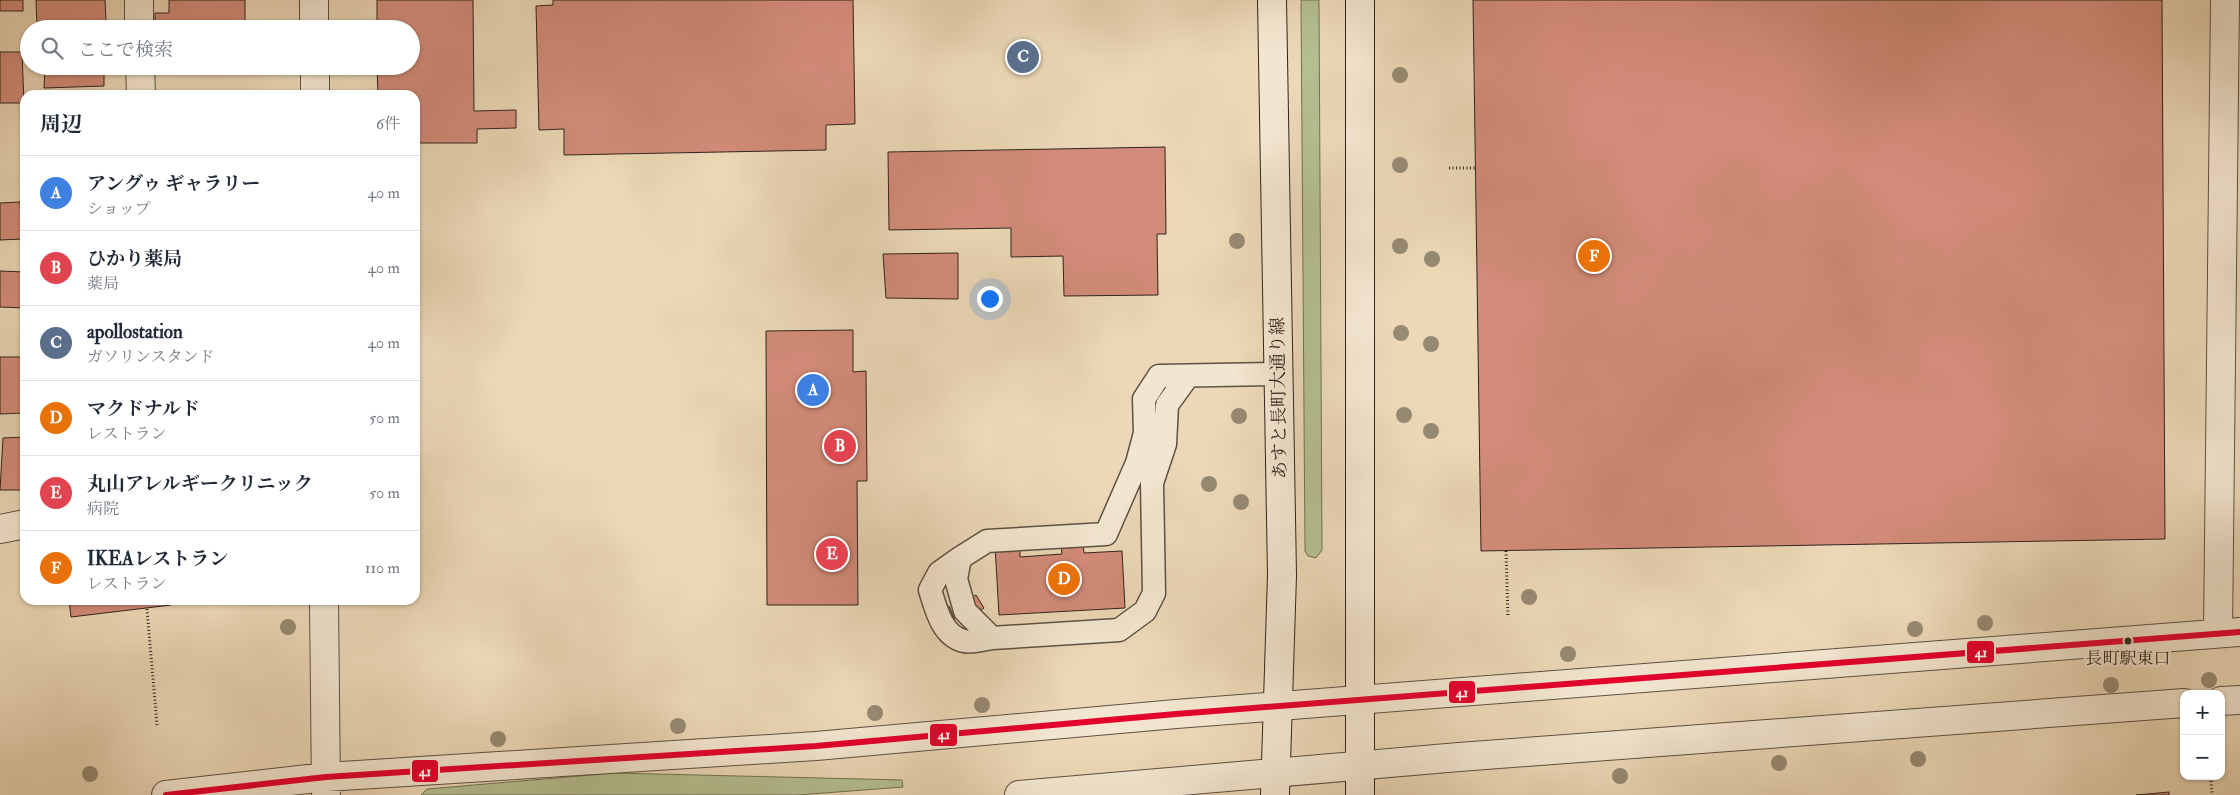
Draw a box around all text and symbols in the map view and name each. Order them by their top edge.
search box [20,20,420,75]
icon: search [38,34,66,62]
text: ここで検索 [78,38,173,62]
pin: C [1007,38,1039,76]
text: 周辺 [40,111,82,138]
text: 6件 [376,114,400,134]
text: アングゥ ギャラリー [87,172,260,196]
text: A [51,183,61,203]
text: 40 m [367,183,400,203]
text: ショップ [87,199,151,219]
pin: F [1578,237,1610,275]
text: ひかり薬局 [87,247,182,271]
text: B [51,258,61,278]
text: 40 m [367,258,400,278]
text: 薬局 [87,274,119,294]
your location [977,286,1003,312]
street label: あすと長町大通り線 [1266,317,1292,479]
text: apollostation [87,320,183,344]
text: C [50,333,62,353]
text: 40 m [367,333,400,353]
text: ガソリンスタンド [87,347,215,367]
pin: A [797,371,829,409]
text: マクドナルド [87,397,200,421]
text: D [49,408,63,428]
text: 50 m [369,408,400,428]
text: レストラン [87,424,167,444]
pin: B [824,427,856,465]
text: 丸山アレルギークリニック [87,472,313,496]
text: E [50,483,62,503]
text: 50 m [369,483,400,503]
text: 病院 [87,499,119,519]
pin: E [816,535,848,573]
text: IKEAレストラン [87,547,228,571]
text: F [51,558,61,578]
text: 110 m [365,558,400,578]
pin: D [1048,560,1080,598]
text: レストラン [87,574,167,594]
marker: 長町駅東口 [2123,636,2133,646]
line badge: 41 [1966,640,1995,664]
text: 41 [1974,644,1987,661]
place label: 長町駅東口 [2086,648,2171,669]
line badge: 41 [1448,680,1476,704]
text: 41 [1455,684,1468,701]
map controls [2180,690,2225,780]
button: + [2180,690,2225,735]
line badge: 41 [929,723,958,747]
text: 41 [937,726,950,743]
button: − [2180,735,2225,780]
line badge: 41 [411,759,439,783]
text: 41 [418,763,431,780]

